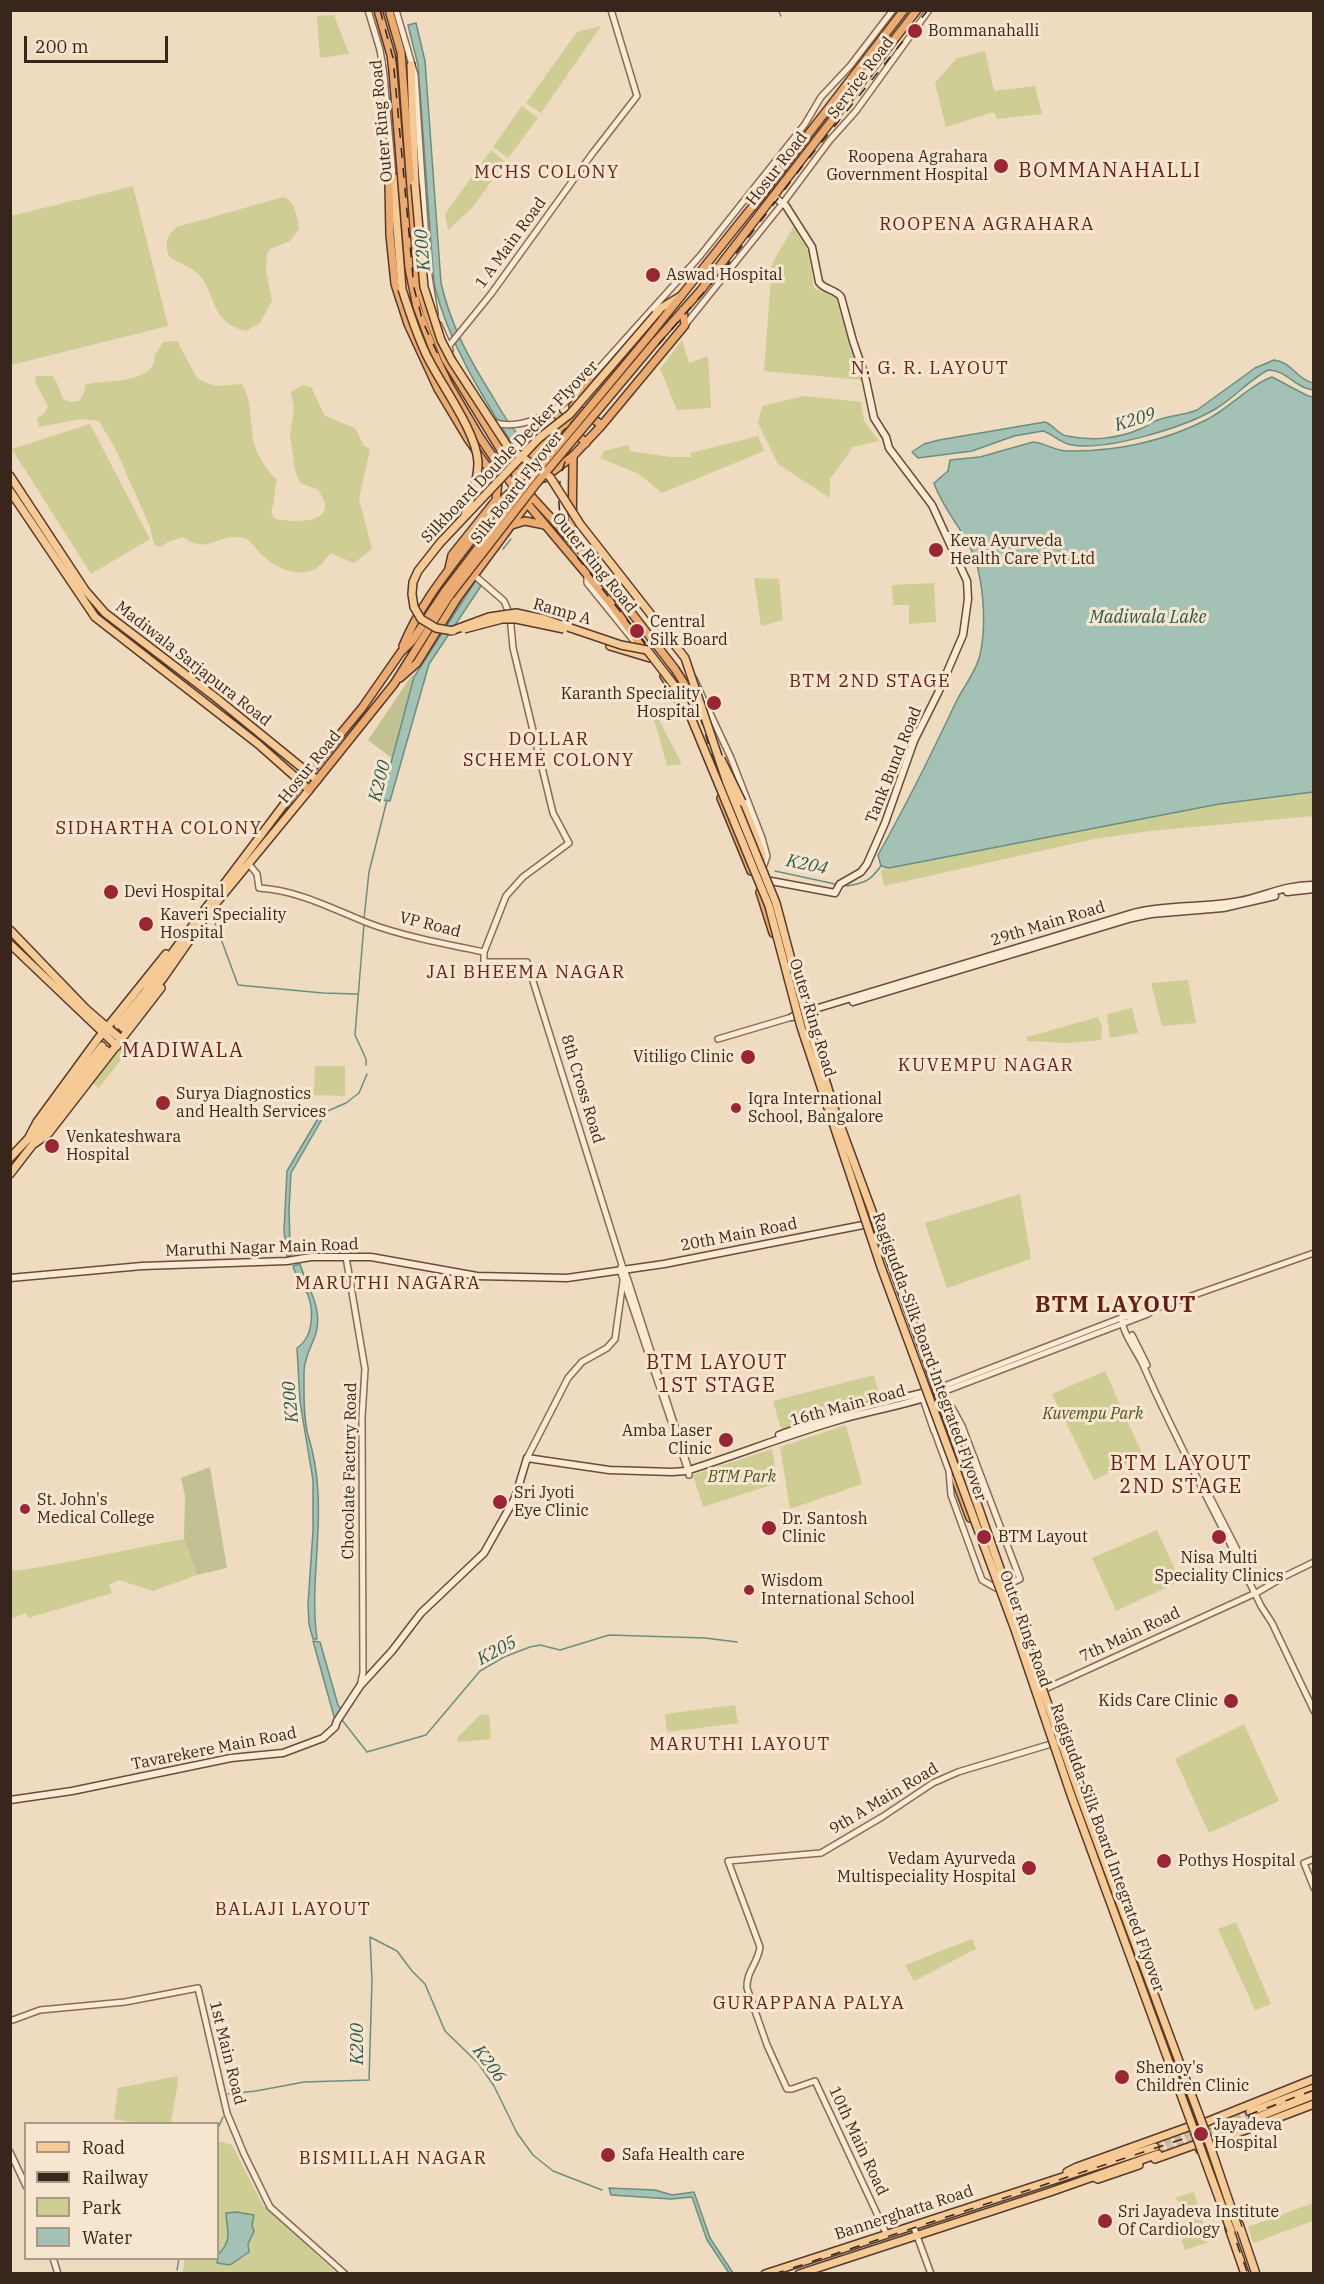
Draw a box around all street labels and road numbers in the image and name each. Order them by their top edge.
street label: Service Road [824,33,898,123]
street label: Outer Ring Road [367,59,397,183]
street label: Hosur Road [742,128,812,210]
street label: 1 A Main Road [472,194,550,292]
street label: Silkboard Double Decker Flyover [418,357,602,547]
street label: Silk Board Flyover [467,428,567,548]
street label: Outer Ring Road [548,509,640,617]
street label: Ramp A [531,595,593,629]
street label: Madiwala Sarjapura Road [111,597,275,731]
street label: Tank Bund Road [862,704,926,826]
street label: Hosur Road [275,727,345,807]
street label: 29th Main Road [989,898,1107,950]
street label: VP Road [397,908,463,942]
street label: Outer Ring Road [785,956,839,1080]
street label: 8th Cross Road [556,1032,608,1146]
street label: Ragigudda-Silk Board Integrated Flyover [868,1210,990,1504]
street label: 20th Main Road [679,1214,799,1256]
street label: Maruthi Nagar Main Road [165,1235,359,1261]
street label: 16th Main Road [788,1381,908,1431]
street label: Chocolate Factory Road [339,1382,361,1560]
street label: Outer Ring Road [995,1568,1055,1690]
street label: 7th Main Road [1077,1603,1183,1667]
street label: Ragigudda-Silk Board Integrated Flyover [1046,1701,1168,1995]
street label: Tavarekere Main Road [130,1724,298,1774]
street label: 9th A Main Road [826,1759,942,1839]
street label: 1st Main Road [205,1999,249,2107]
street label: 10th Main Road [824,2083,892,2199]
street label: Bannerghatta Road [832,2182,976,2244]

